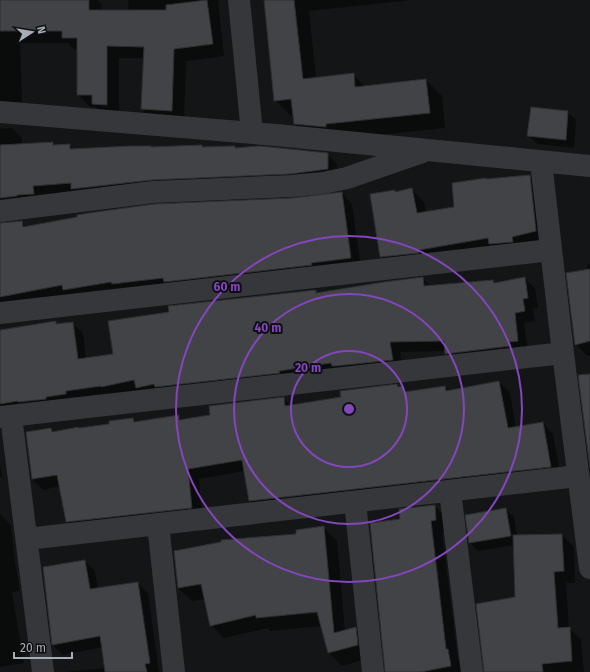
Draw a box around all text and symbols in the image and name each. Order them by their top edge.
north arrow [12,12,52,52]
text: N [34,25,48,35]
text: 60 m [214,280,240,294]
text: 40 m [255,321,281,335]
text: 20 m [295,361,321,375]
centre of rings [342,402,356,416]
scale bar [14,634,72,660]
text: 20 m [20,641,46,655]

